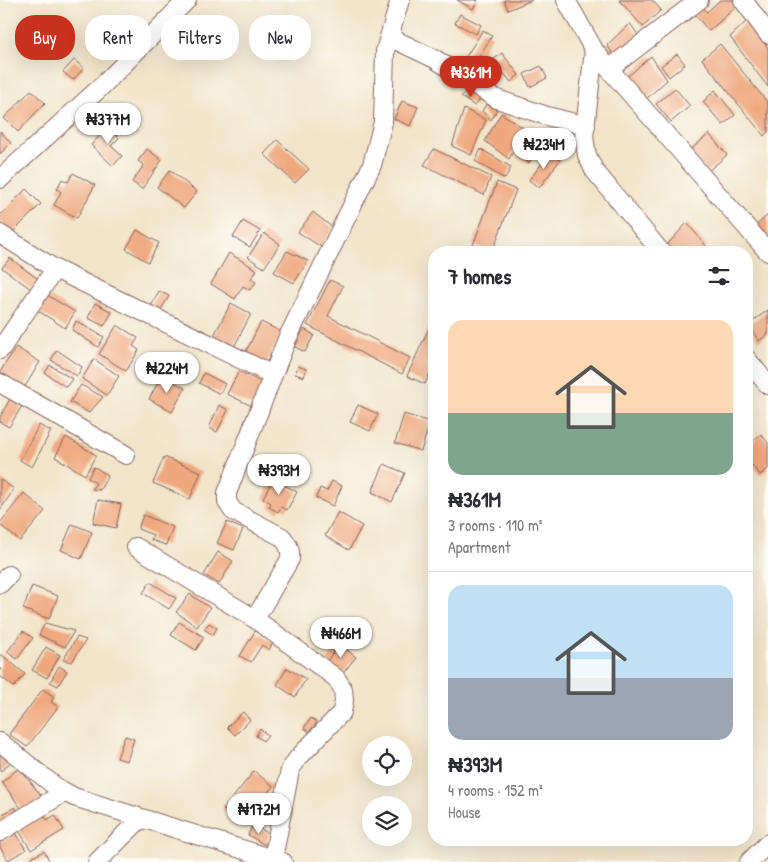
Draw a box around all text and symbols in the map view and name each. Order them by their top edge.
chip: Buy [15,15,75,60]
chip: Rent [85,15,151,60]
chip: Filters [161,15,239,60]
chip: New [249,15,311,60]
pin: ₦361M [436,56,506,98]
text: ₦361M [451,61,491,83]
pin: ₦377M [73,102,143,145]
text: ₦377M [86,108,130,130]
pin: ₦234M [509,128,579,170]
text: ₦234M [523,133,565,155]
text: 7 homes [448,262,511,291]
icon: filters [705,262,733,290]
pin: ₦224M [132,352,202,394]
icon: home [546,352,636,442]
text: ₦224M [146,357,188,379]
pin: ₦393M [244,454,314,496]
text: ₦393M [258,459,300,481]
text: ₦361M [448,485,501,514]
text: 3 rooms · 110 m² [448,514,543,536]
text: Apartment [448,536,511,558]
pin: ₦466M [306,616,376,659]
icon: home [546,618,636,708]
text: ₦466M [321,622,361,644]
map controls [362,736,412,846]
button: locate [362,736,412,786]
text: ₦393M [448,750,502,779]
text: 4 rooms · 152 m² [448,779,543,801]
pin: ₦172M [224,792,294,835]
button: layers [362,796,412,846]
text: ₦172M [238,798,280,820]
text: House [448,801,481,823]

